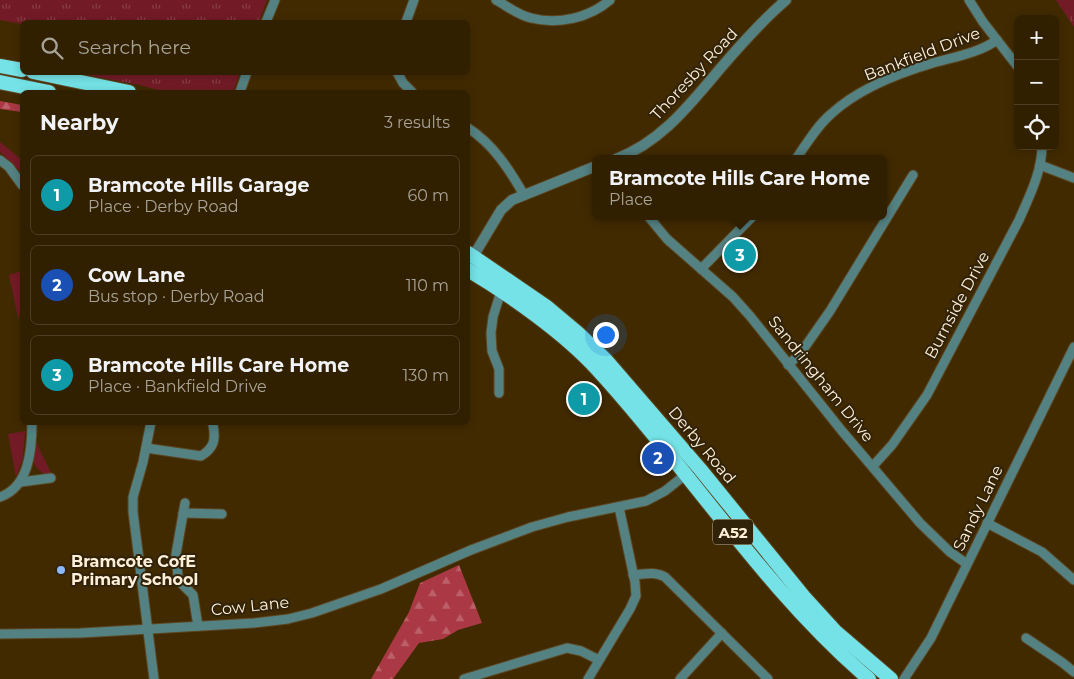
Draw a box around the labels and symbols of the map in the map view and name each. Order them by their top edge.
street label: Bankfield Drive [861,23,983,85]
street label: Thoresby Road [646,24,742,124]
pin: 3 [724,236,756,274]
street label: Burnside Drive [921,248,993,362]
street label: Sandringham Drive [764,312,878,446]
your location [593,322,619,348]
pin: 1 [568,380,600,418]
street label: Derby Road [664,403,740,487]
pin: 2 [642,439,674,477]
street label: Sandy Lane [949,462,1007,554]
road number: A52 [713,520,753,544]
place label: Bramcote CofE Primary School [71,552,198,589]
marker: Bramcote CofE Primary School [55,564,67,576]
street label: Cow Lane [210,592,290,620]

